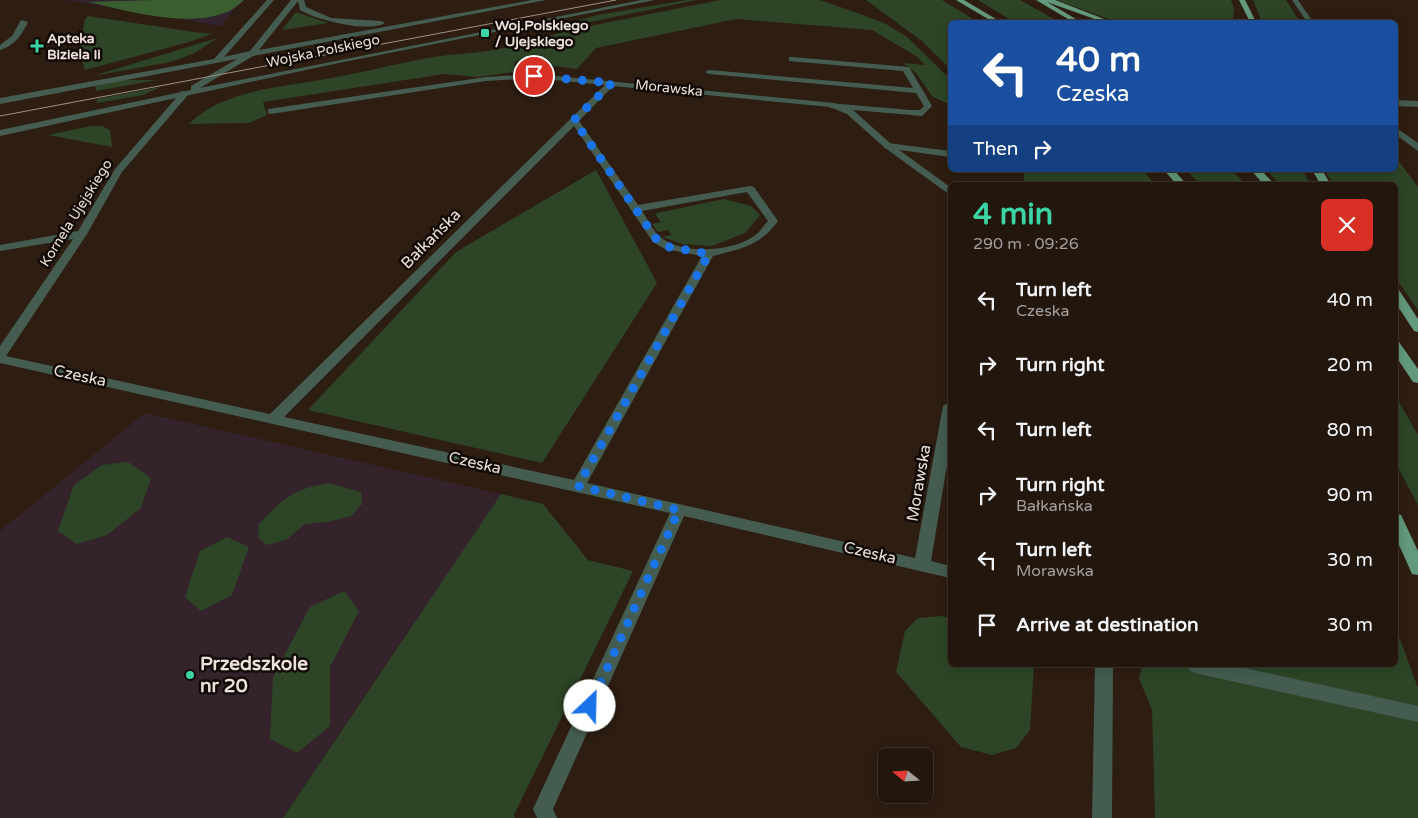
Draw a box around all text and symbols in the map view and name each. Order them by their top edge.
place label: Woj.Polskiego / Ujejskiego [495,17,589,50]
marker: Woj.Polskiego / Ujejskiego [479,27,491,39]
place label: Apteka Biziela Ii [47,30,101,63]
street label: Wojska Polskiego [265,31,381,71]
text: 40 m [1056,39,1141,81]
marker: Apteka Biziela Ii [31,40,43,52]
icon: left [973,40,1038,105]
pin [513,55,555,97]
icon: arrive [520,62,548,90]
street label: Morawska [634,76,704,100]
text: Czeska [1056,81,1129,107]
icon: right [1028,135,1056,163]
text: Then [973,138,1018,160]
street label: Kornela Ujejskiego [36,156,116,270]
text: 4 min [973,196,1053,233]
button: close [1321,199,1373,251]
street label: Bałkańska [397,205,465,273]
text: 290 m · 09:26 [973,234,1079,254]
text: Turn left [1016,279,1092,301]
icon: left [973,286,1001,314]
text: 40 m [1327,289,1373,311]
text: Czeska [1016,301,1069,321]
icon: right [973,351,1001,379]
text: Turn right [1016,354,1104,376]
text: 20 m [1327,354,1373,376]
street label: Czeska [52,361,108,391]
icon: left [973,416,1001,444]
text: Turn left [1016,419,1092,441]
text: 80 m [1327,419,1373,441]
street label: Morawska [902,443,936,523]
street label: Czeska [447,447,503,479]
text: Turn right [1016,474,1104,496]
icon: right [973,481,1001,509]
text: 90 m [1327,484,1373,506]
text: Bałkańska [1016,496,1093,516]
street label: Czeska [842,537,898,569]
text: Turn left [1016,539,1092,561]
icon: left [973,546,1001,574]
text: 30 m [1327,549,1373,571]
text: Morawska [1016,561,1094,581]
icon: arrive [973,611,1001,639]
text: Arrive at destination [1016,614,1199,636]
text: 30 m [1327,614,1373,636]
place label: Przedszkole nr 20 [200,653,308,697]
marker: Przedszkole nr 20 [184,669,196,681]
position arrow [563,679,615,731]
north arrow [878,748,932,802]
map controls [878,748,933,803]

